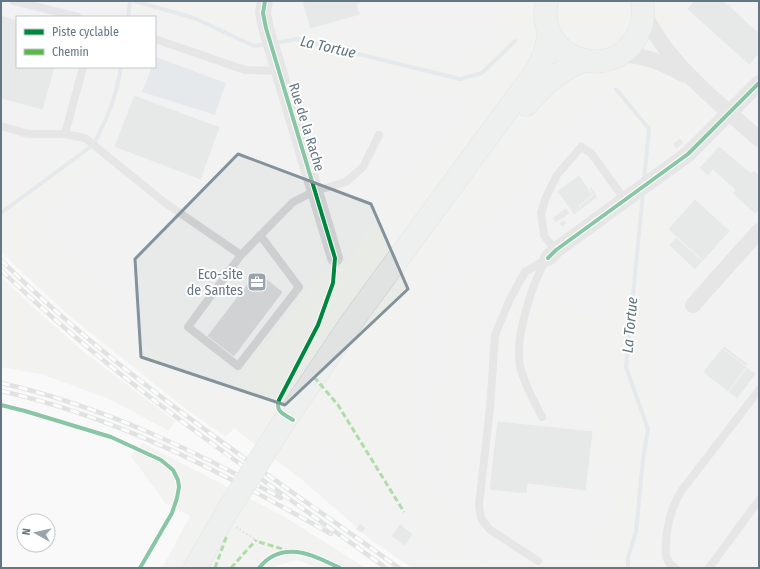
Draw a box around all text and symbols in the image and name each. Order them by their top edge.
legend [16,16,156,68]
text: Piste cyclable [52,25,119,39]
water label: La Tortue [298,32,358,62]
text: Chemin [52,45,89,59]
street label: Rue de la Rache [285,81,328,173]
place label: Eco-site de Santes [187,266,243,299]
office icon: Eco-site de Santes [246,271,268,293]
water label: La Tortue [619,296,641,354]
north arrow [16,513,56,553]
text: N [20,528,33,536]

